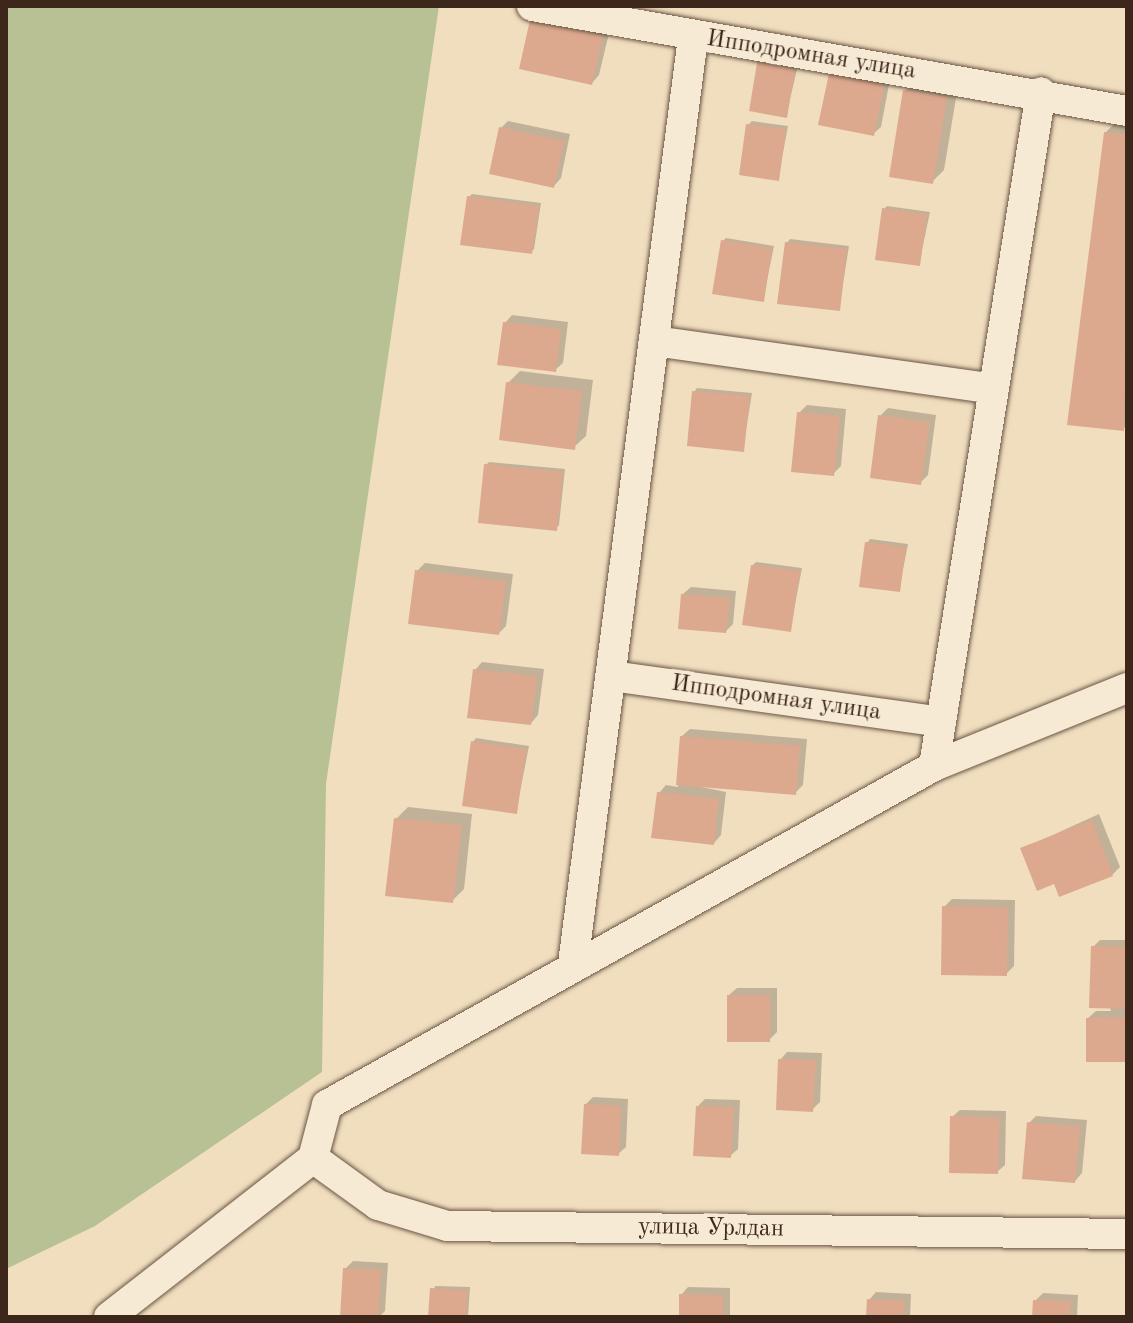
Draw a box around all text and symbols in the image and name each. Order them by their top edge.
street label: Ипподромная улица [704,25,918,87]
street label: Ипподромная улица [669,670,883,728]
street label: улица Урлдан [638,1213,784,1245]

